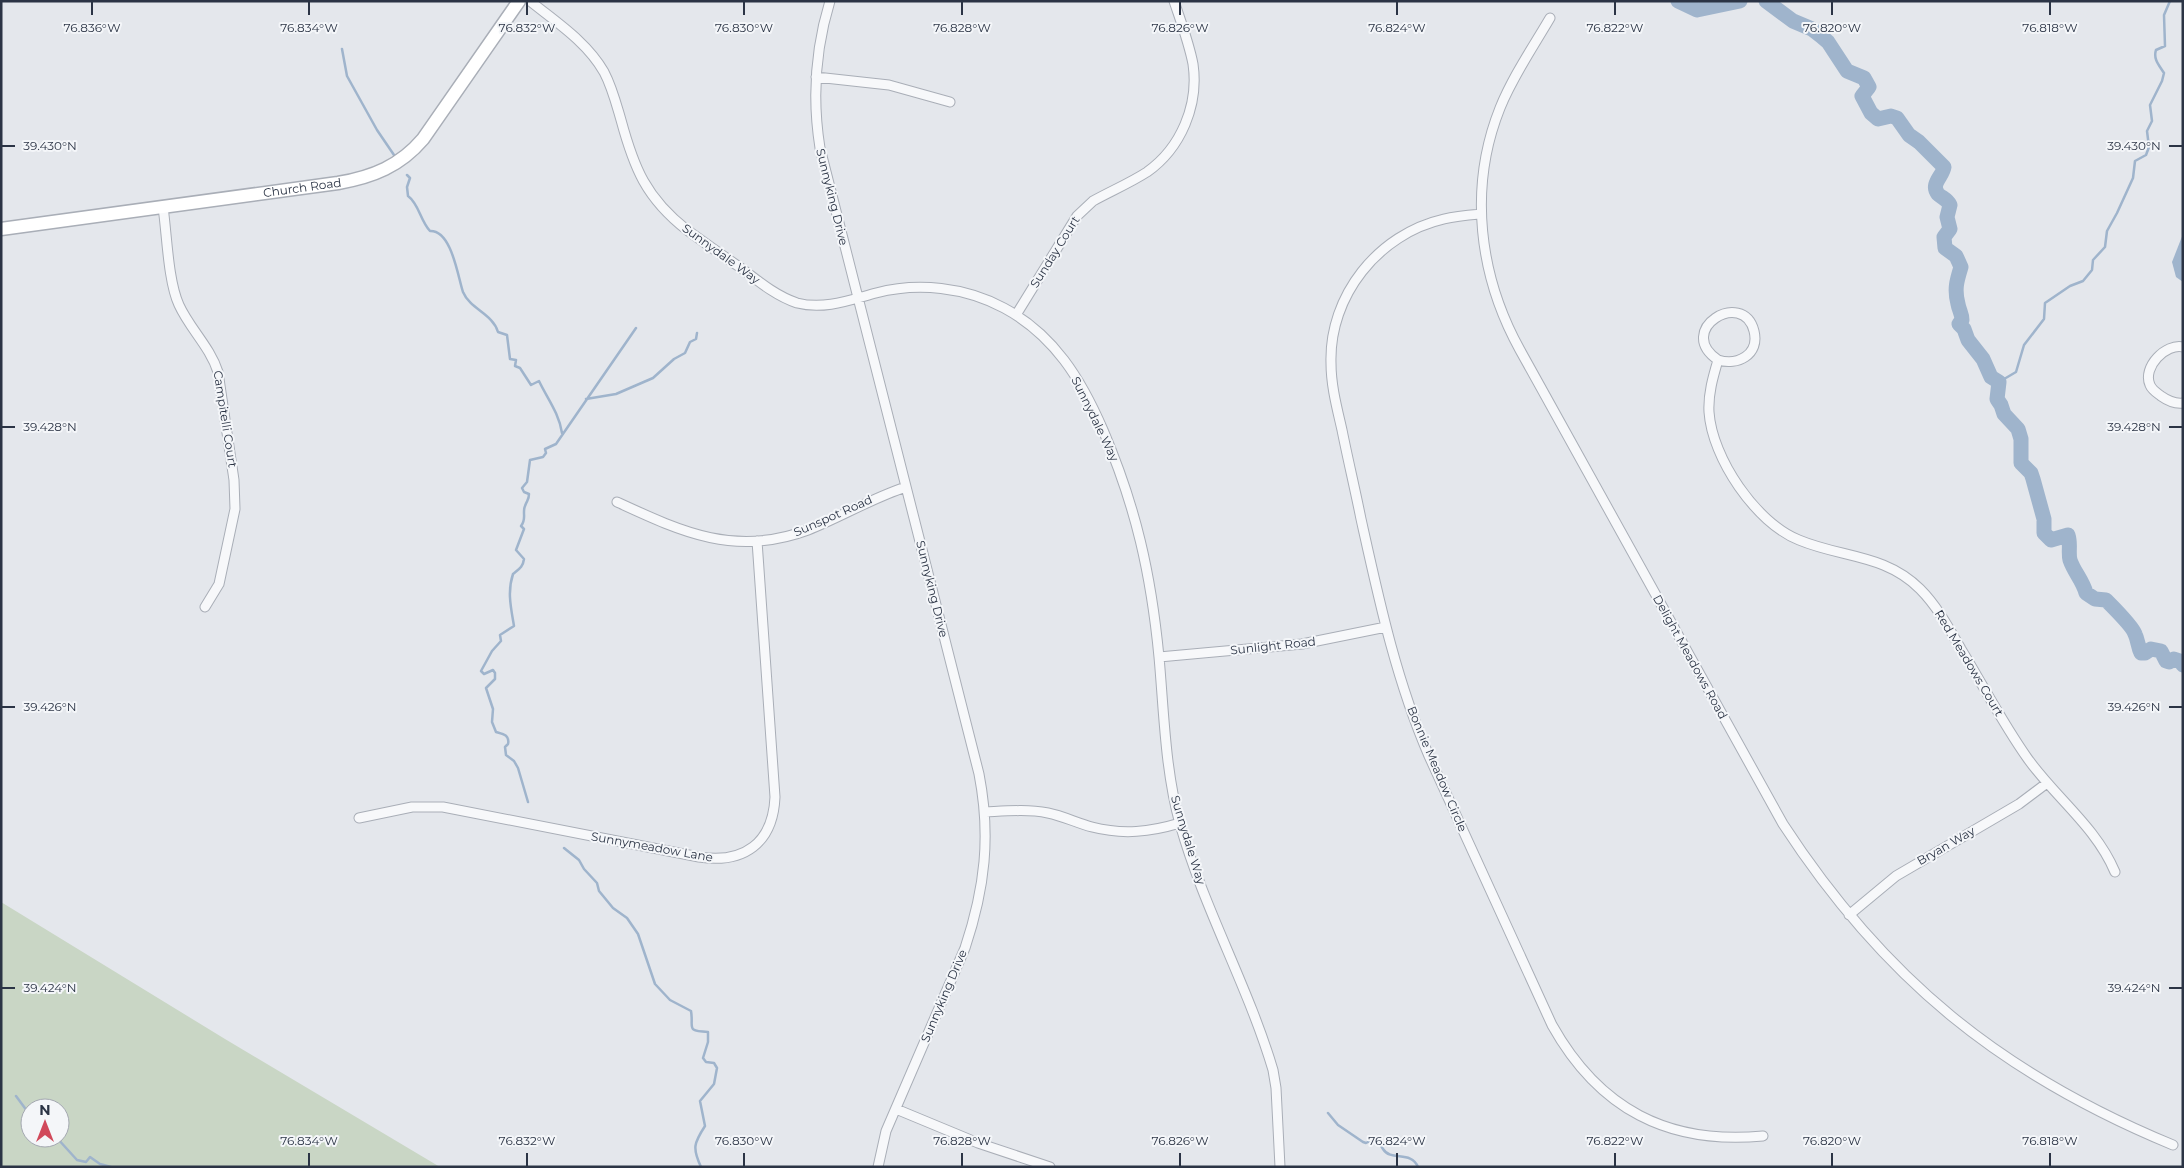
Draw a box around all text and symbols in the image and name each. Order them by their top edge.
text: 76.836°W [63,20,121,35]
text: 76.834°W [280,20,338,35]
text: 76.832°W [499,20,555,35]
text: 76.830°W [715,20,773,35]
text: 76.828°W [933,20,991,35]
text: 76.826°W [1151,20,1209,35]
text: 76.824°W [1368,20,1426,35]
text: 76.822°W [1587,20,1643,35]
text: 76.820°W [1803,20,1861,35]
text: 76.818°W [2022,20,2078,35]
text: 39.430°N [23,138,77,153]
text: 39.430°N [2107,138,2161,153]
street label: Sunnyking Drive [813,147,852,247]
street label: Church Road [262,175,342,200]
street label: Sunday Court [1027,213,1083,290]
street label: Sunnydale Way [679,220,764,287]
street label: Campitelli Court [210,369,241,469]
street label: Sunnydale Way [1068,374,1123,464]
text: 39.428°N [23,419,77,434]
text: 39.428°N [2107,419,2161,434]
street label: Sunspot Road [791,492,874,540]
street label: Sunnyking Drive [913,539,952,639]
street label: Delight Meadows Road [1650,592,1731,722]
street label: Red Meadows Court [1932,607,2007,719]
street label: Sunlight Road [1230,634,1316,657]
text: 39.426°N [24,699,76,714]
text: 39.426°N [2108,699,2160,714]
street label: Bonnie Meadow Circle [1404,704,1471,834]
street label: Sunnydale Way [1168,793,1209,887]
street label: Bryan Way [1914,823,1978,868]
street label: Sunnymeadow Lane [590,828,714,865]
street label: Sunnyking Drive [917,947,970,1044]
text: 39.424°N [23,980,77,995]
text: 39.424°N [2107,980,2161,995]
north arrow [20,1098,70,1148]
text: N [39,1101,51,1119]
text: 76.834°W [280,1133,338,1148]
text: 76.832°W [499,1133,555,1148]
text: 76.830°W [715,1133,773,1148]
text: 76.828°W [933,1133,991,1148]
text: 76.826°W [1151,1133,1209,1148]
text: 76.824°W [1368,1133,1426,1148]
text: 76.822°W [1587,1133,1643,1148]
text: 76.820°W [1803,1133,1861,1148]
text: 76.818°W [2022,1133,2078,1148]

